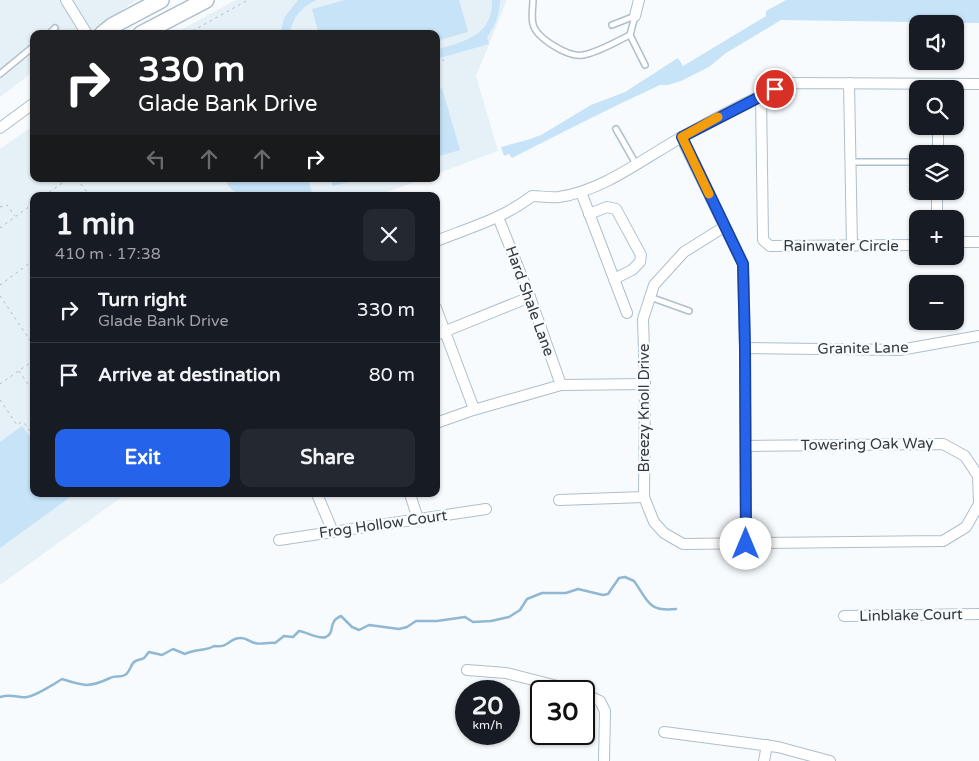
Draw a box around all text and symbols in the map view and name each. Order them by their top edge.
map controls [909,15,964,330]
button: sound [909,15,964,70]
text: 330 m [138,49,245,91]
icon: right [55,50,120,115]
pin [754,68,796,110]
icon: arrive [761,75,789,103]
button: search [909,80,964,135]
text: Glade Bank Drive [138,91,317,117]
icon: left [142,145,170,173]
icon: ahead [195,145,223,173]
icon: ahead [248,145,276,173]
icon: right [301,145,329,173]
button: layers [909,145,964,200]
text: 1 min [55,206,135,243]
button: close [363,209,415,261]
button: + [909,210,964,265]
street label: Rainwater Circle [783,237,899,255]
street label: Hard Shale Lane [502,243,558,359]
text: 410 m · 17:38 [55,244,161,264]
button: − [909,275,964,330]
text: Turn right [98,289,186,311]
icon: right [55,296,83,324]
text: 330 m [357,299,415,321]
text: Glade Bank Drive [98,311,229,331]
street label: Granite Lane [817,338,909,358]
street label: Breezy Knoll Drive [635,344,653,472]
icon: arrive [55,361,83,389]
text: Arrive at destination [98,364,281,386]
text: 80 m [369,364,415,386]
button: Exit [55,429,230,487]
button: Share [240,429,415,487]
street label: Towering Oak Way [800,434,934,454]
street label: Frog Hollow Court [318,506,448,542]
position arrow [719,517,771,569]
street label: Linblake Court [859,605,963,625]
speed limit sign: 30 [530,680,595,745]
text: 20 [472,691,503,721]
text: km/h [472,718,503,732]

